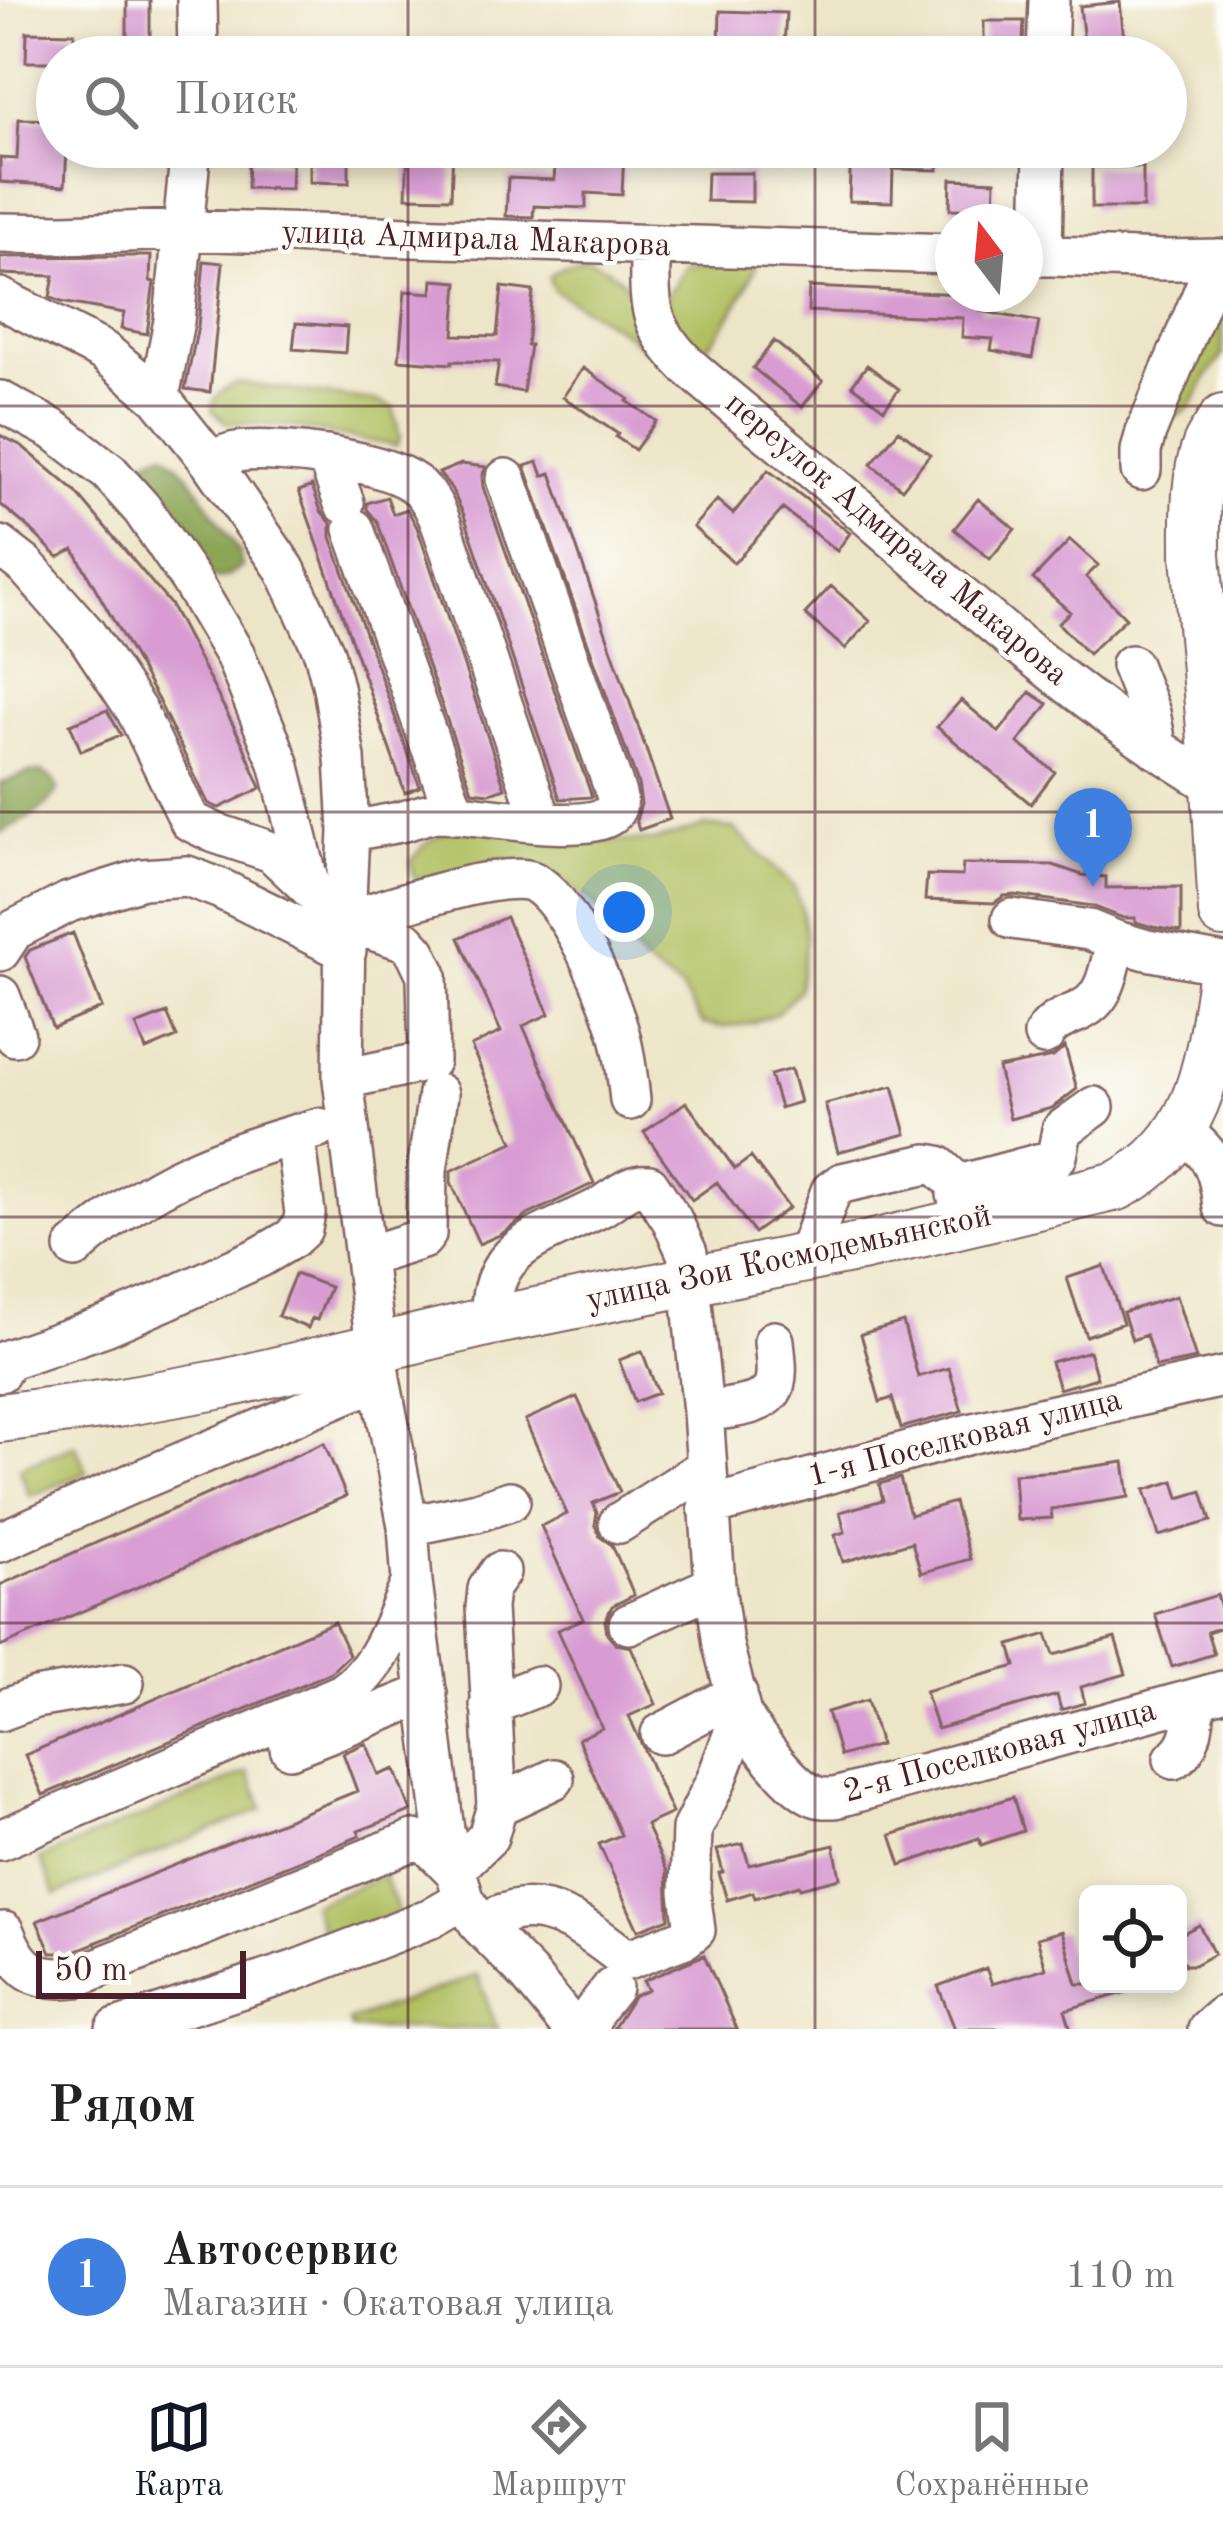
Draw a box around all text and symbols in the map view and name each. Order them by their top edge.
search box [36,36,1187,168]
icon: search [78,69,144,135]
text: Поиск [174,79,298,124]
north arrow [935,204,1043,312]
street label: улица Адмирала Макарова [281,217,671,263]
street label: переулок Адмирала Макарова [718,387,1074,693]
pin: 1 [1054,788,1132,887]
your location [594,882,654,942]
street label: улица Зои Космодемьянской [584,1200,994,1318]
street label: 1-я Поселковая улица [805,1384,1125,1494]
street label: 2-я Поселковая улица [840,1694,1160,1810]
map controls [1079,1885,1187,1993]
button: locate [1079,1885,1187,1993]
scale bar [36,1945,246,1998]
text: 50 m [54,1955,128,1988]
text: Рядом [48,2082,196,2133]
text: Автосервис [162,2230,399,2275]
text: 1 [76,2257,98,2296]
text: 110 m [1065,2257,1175,2296]
text: Магазин · Окатовая улица [162,2285,614,2324]
tab: Карта [134,2394,223,2507]
tab: Маршрут [491,2394,627,2507]
tab: Сохранённые [894,2394,1089,2507]

